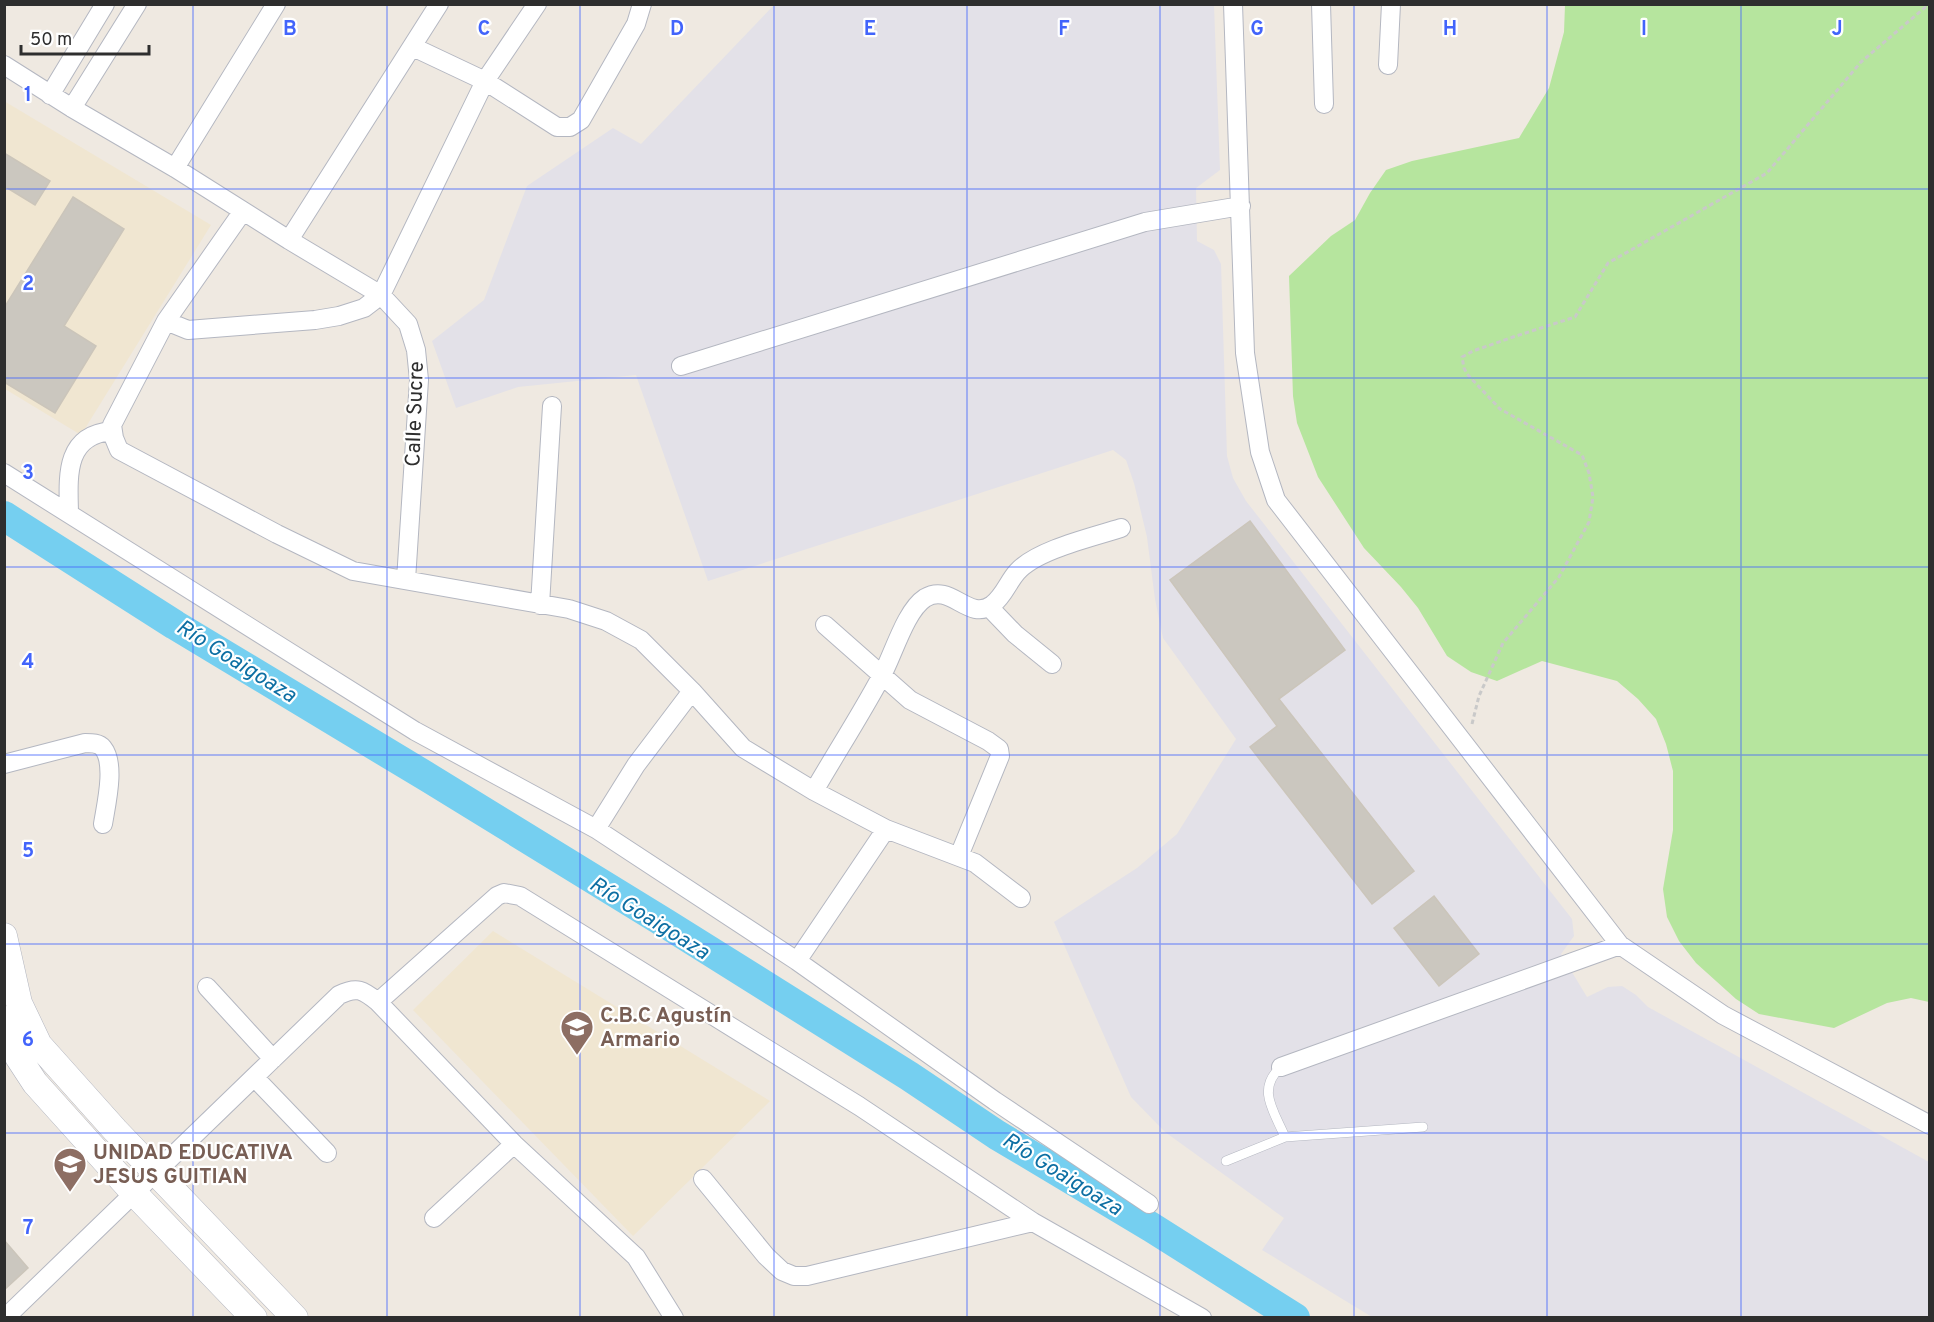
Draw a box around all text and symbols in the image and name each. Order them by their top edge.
text: B [283,17,297,43]
text: C [478,17,490,43]
text: D [670,17,684,43]
text: E [864,17,876,43]
text: F [1058,17,1070,43]
text: G [1250,17,1264,43]
text: H [1443,17,1457,43]
text: I [1641,17,1647,43]
text: J [1831,17,1843,43]
scale bar [21,18,148,56]
text: 50 m [30,29,72,52]
text: 1 [24,83,32,109]
text: 2 [22,272,34,298]
street label: Calle Sucre [400,361,431,467]
text: 3 [22,461,34,487]
water label: Río Goaigoaza [171,615,301,710]
text: 4 [22,650,34,676]
text: 5 [22,839,34,865]
water label: Río Goaigoaza [584,872,714,967]
place label: C.B.C Agustín Armario [600,1003,732,1054]
school or university icon: C.B.C Agustín Armario [559,1009,595,1056]
text: 6 [22,1028,34,1054]
water label: Río Goaigoaza [997,1128,1127,1223]
place label: UNIDAD EDUCATIVA JESUS GUITIAN [93,1140,293,1191]
school or university icon: UNIDAD EDUCATIVA JESUS GUITIAN [52,1146,88,1193]
text: 7 [23,1216,33,1242]

